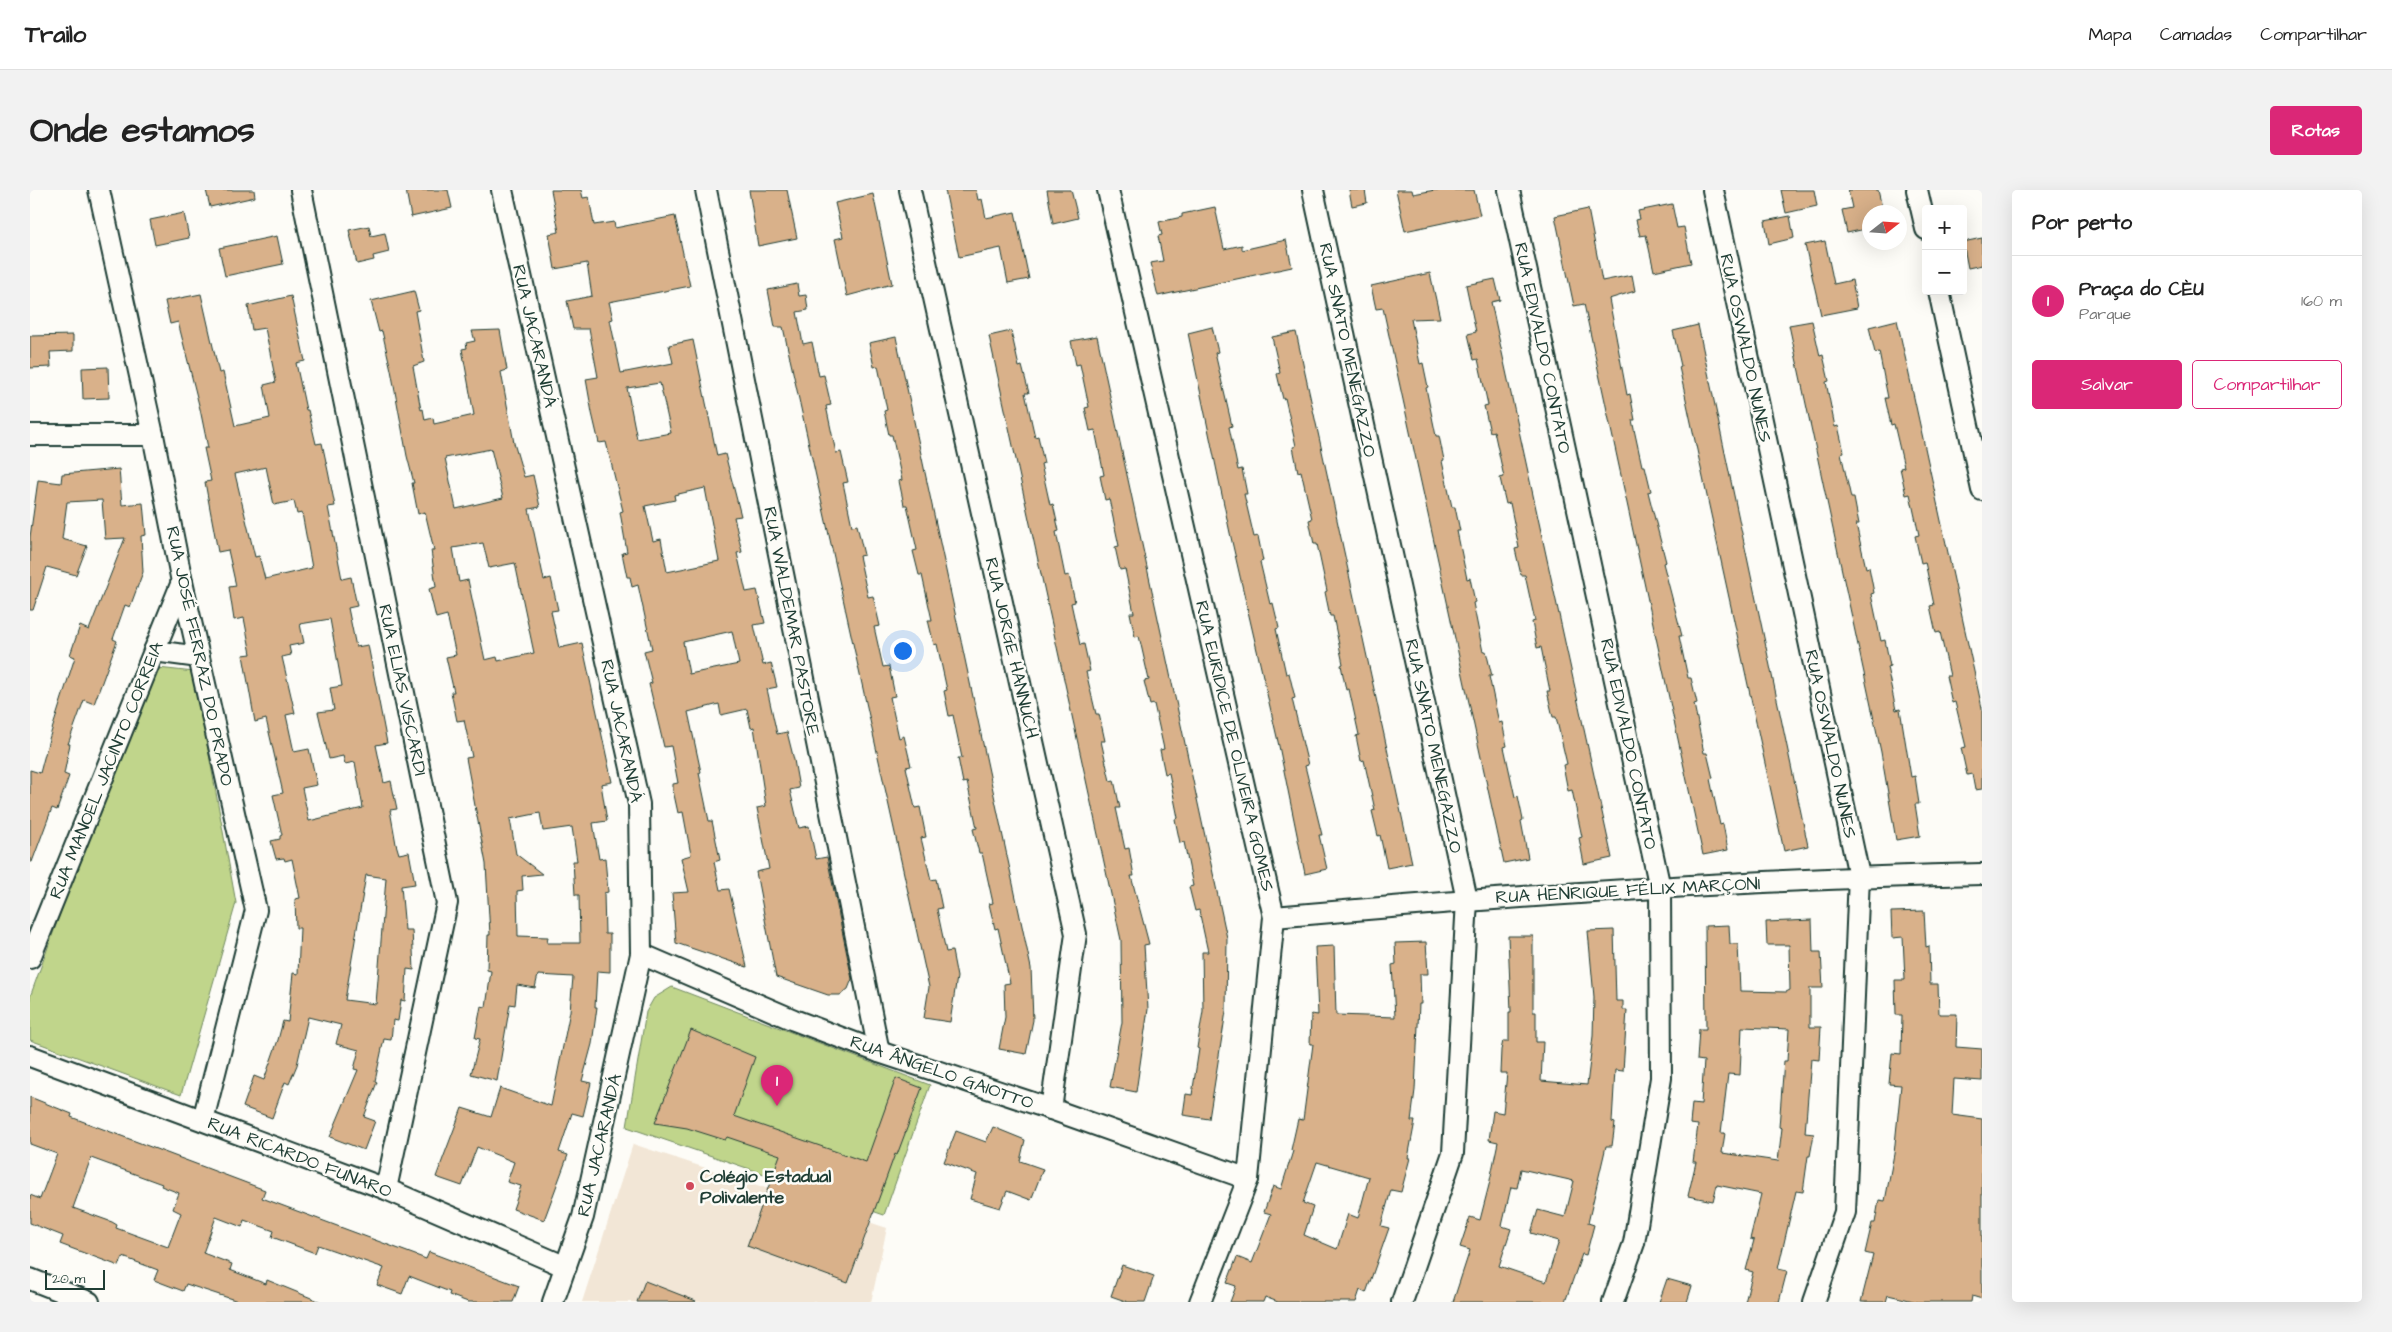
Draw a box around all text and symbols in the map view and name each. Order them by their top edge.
text: Trailo [25,18,86,52]
text: Mapa [2088,22,2132,47]
text: Camadas [2160,22,2232,47]
text: Compartilhar [2260,22,2367,47]
text: Onde estamos [30,106,255,155]
button: Rotas [2270,106,2362,155]
north arrow [1862,205,1907,250]
map controls [1922,205,1967,295]
button: + [1922,205,1967,250]
text: Por perto [2032,208,2132,237]
street label: RUA EDIVALDO CONTATO [1508,240,1577,456]
street label: RUA SNATO MENEGAZZO [1313,241,1382,459]
button: − [1922,250,1967,295]
street label: RUA OSWALDO NUNES [1713,252,1778,445]
street label: RUA JACARANDÁ [506,262,563,410]
text: Praça do CÈU [2079,276,2204,303]
text: 1 [2047,290,2049,312]
text: 160 m [2301,290,2342,312]
text: Parque [2079,303,2131,325]
button: Salvar [2032,360,2182,409]
button: Compartilhar [2192,360,2342,409]
street label: RUA WALDEMAR PASTORE [757,504,826,738]
street label: RUA JOSÉ FERRAZ DO PRADO [160,524,239,788]
street label: RUA JORGE HANNUCH [979,555,1045,741]
street label: RUA EURIDICE DE OLIVEIRA GOMES [1189,598,1280,894]
street label: RUA ELIAS VISCARDI [372,602,433,778]
street label: RUA EDIVALDO CONTATO [1594,636,1663,852]
street label: RUA MANOEL JACINTO CORREIA [43,637,170,903]
street label: RUA SNATO MENEGAZZO [1399,637,1468,855]
your location [890,638,916,664]
street label: RUA OSWALDO NUNES [1798,648,1863,841]
street label: RUA JACARANDÁ [594,657,649,805]
street label: RUA HENRIQUE FÉLIX MARÇONI [1495,871,1761,910]
street label: RUA ÂNGELO GAIOTTO [847,1029,1037,1116]
pin: 1 [761,1065,793,1106]
street label: RUA JACARANDÁ [571,1071,628,1219]
street label: RUA RICARDO FUNARO [204,1111,396,1204]
place label: Colégio Estadual Polivalente [700,1164,831,1210]
marker: Colégio Estadual Polivalente [684,1180,696,1192]
scale bar [45,1267,105,1290]
text: 20 m [52,1269,85,1289]

